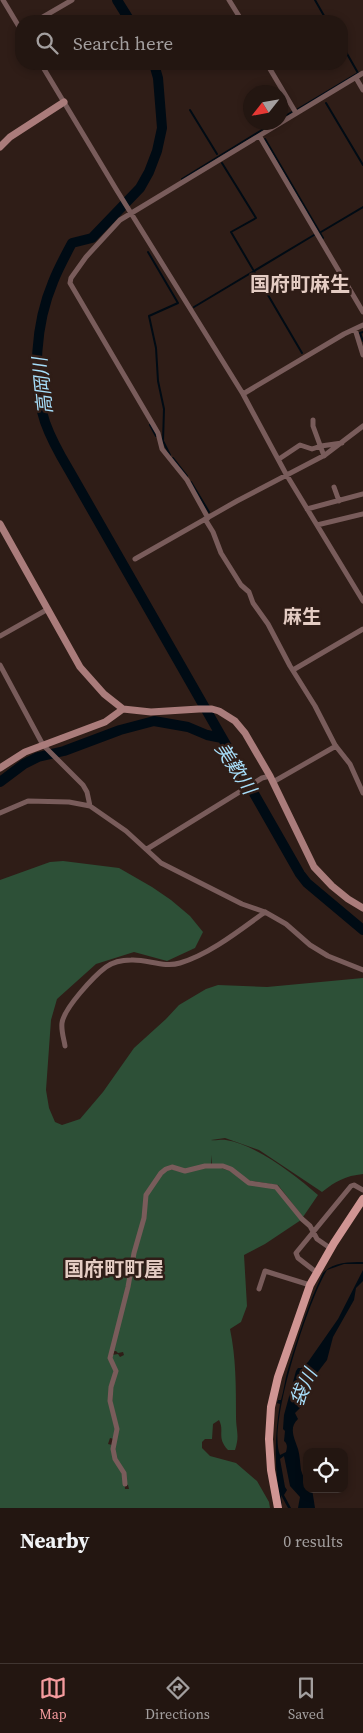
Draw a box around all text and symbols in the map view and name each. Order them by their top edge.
search box [15,15,348,70]
icon: search [33,29,61,57]
text: Search here [73,30,173,56]
north arrow [243,85,288,130]
district label: 国府町麻生 [250,270,350,298]
water label: 高岡川 [26,354,58,416]
district label: 麻生 [283,603,321,629]
water label: 美歎川 [210,737,264,801]
district label: 国府町町屋 [64,1255,164,1283]
water label: 袋川 [283,1362,324,1410]
map controls [303,1448,348,1493]
button: locate [303,1448,348,1493]
text: Nearby [20,1526,90,1555]
text: 0 results [283,1530,343,1552]
tab: Map [39,1674,67,1724]
tab: Directions [145,1674,210,1724]
tab: Saved [288,1674,324,1724]

